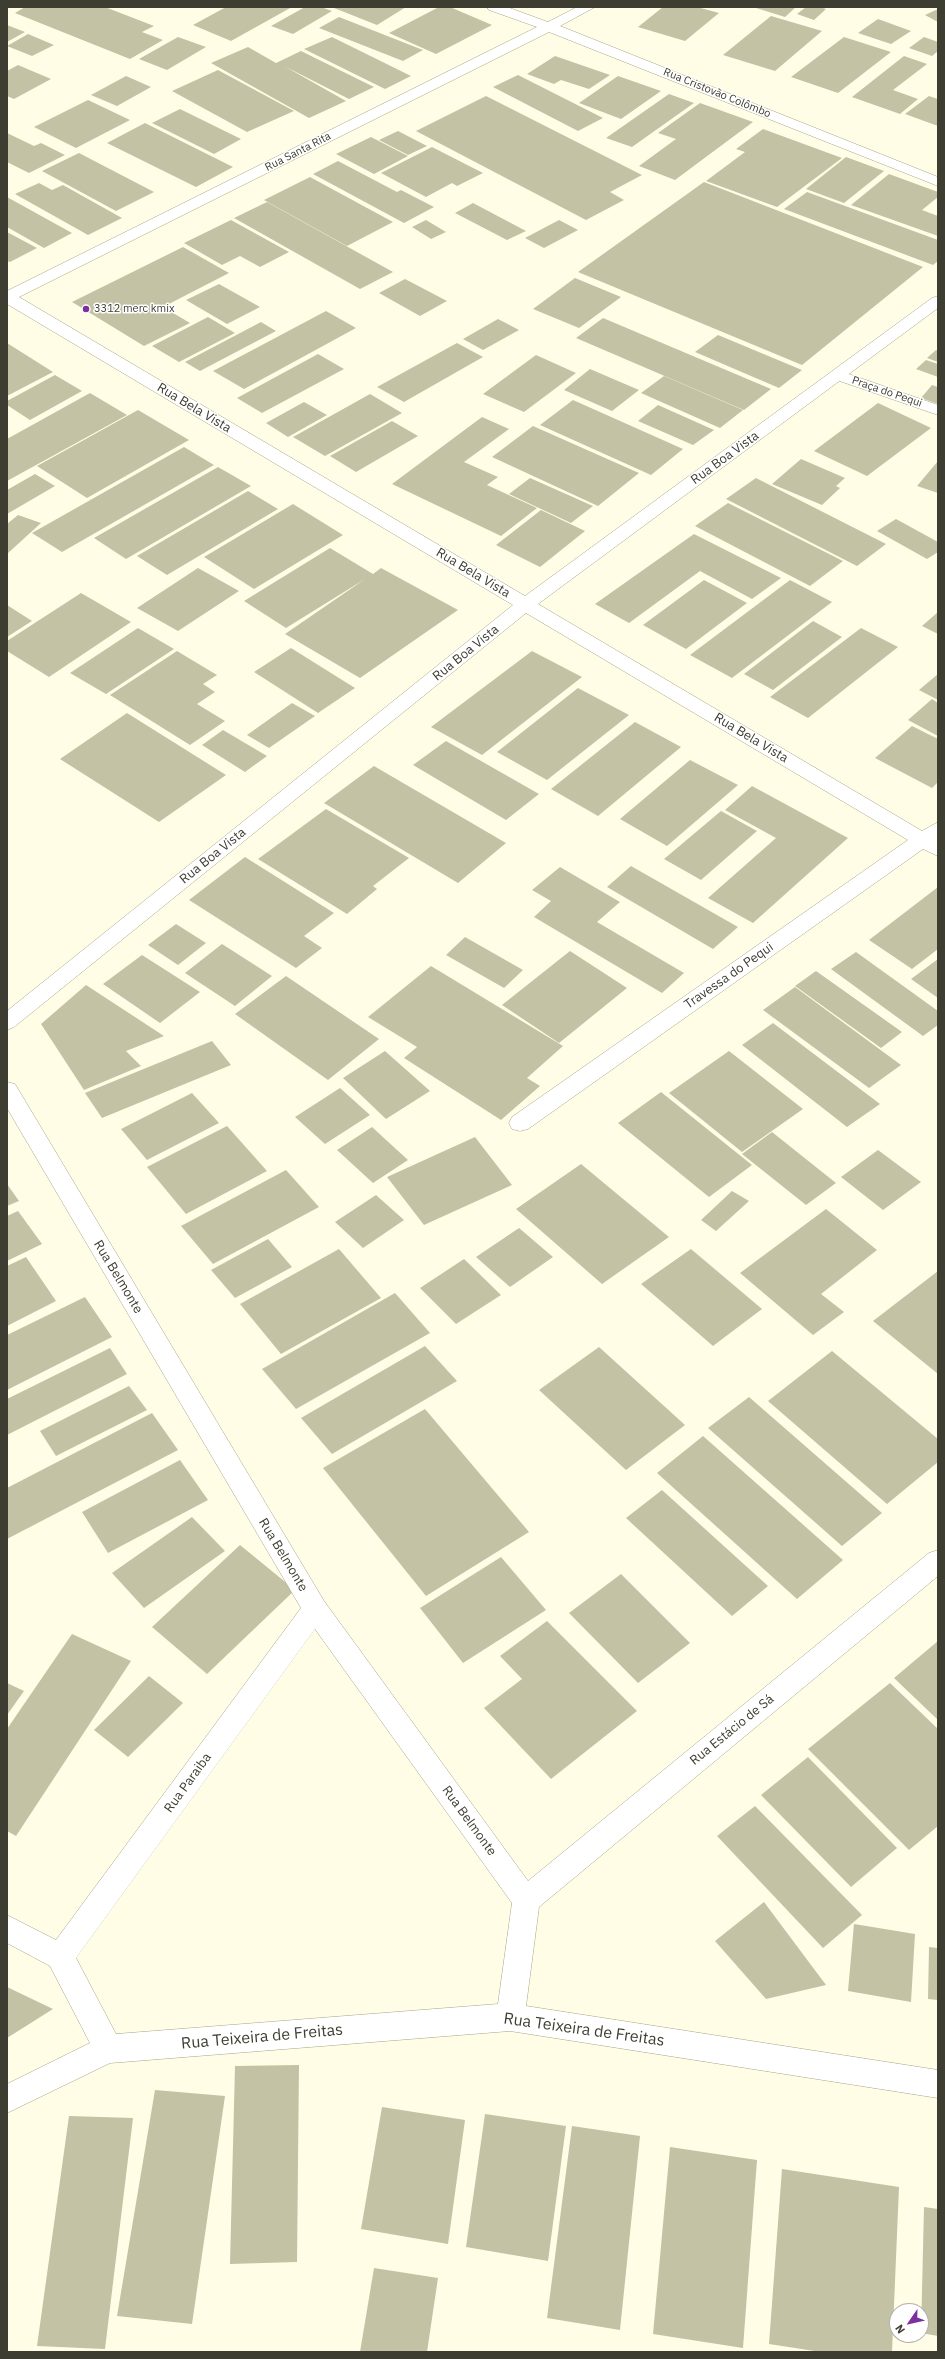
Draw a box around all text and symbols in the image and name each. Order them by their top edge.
street label: Rua Cristovão Colômbo [661,65,773,121]
street label: Rua Santa Rita [263,130,333,174]
place label: 3312 merc kmix [94,302,174,316]
marker: 3312 merc kmix [81,304,91,314]
street label: Praça do Pequi [850,374,924,410]
street label: Rua Bela Vista [154,380,234,436]
street label: Rua Boa Vista [688,428,762,488]
street label: Rua Bela Vista [433,545,513,601]
street label: Rua Boa Vista [430,622,502,684]
street label: Rua Bela Vista [711,710,791,766]
street label: Rua Boa Vista [177,825,249,887]
street label: Travessa do Pequi [681,939,777,1013]
street label: Rua Belmonte [90,1238,146,1316]
street label: Rua Belmonte [255,1516,311,1594]
street label: Rua Estácio de Sá [687,1691,777,1769]
street label: Rua Paraiba [161,1750,215,1816]
street label: Rua Belmonte [438,1783,500,1859]
street label: Rua Teixeira de Freitas [502,2009,666,2051]
street label: Rua Teixeira de Freitas [180,2020,344,2054]
north arrow [889,2303,929,2343]
text: N [892,2322,908,2336]

